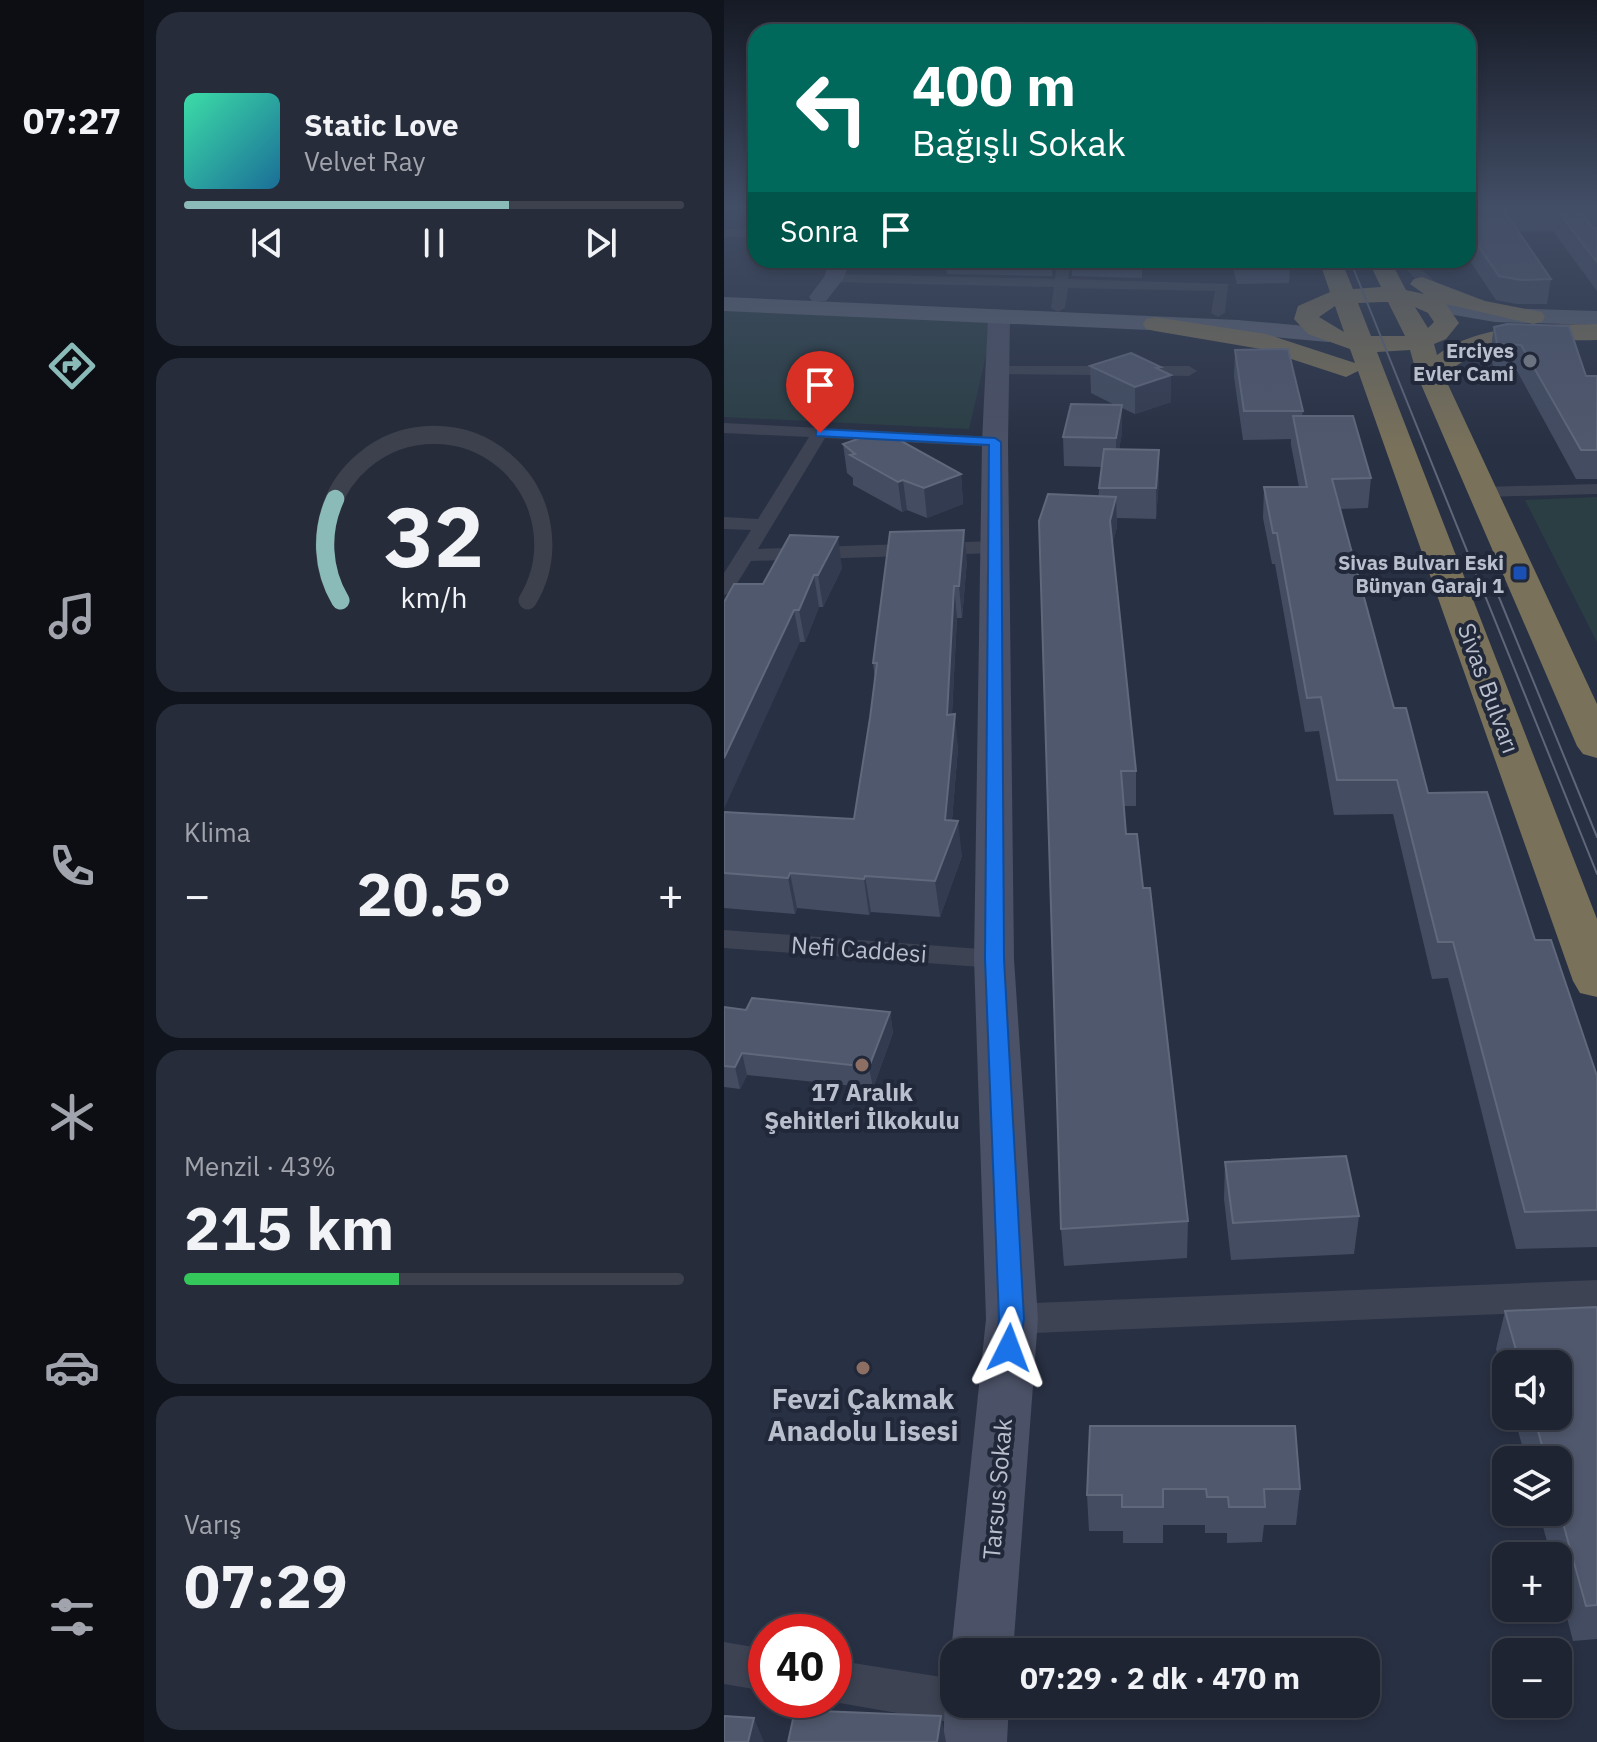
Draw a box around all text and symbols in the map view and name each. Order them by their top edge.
text: 400 m [912,49,1076,121]
icon: left [780,56,884,160]
text: 07:27 [23,97,121,144]
text: Static Love [304,105,459,144]
text: Bağışlı Sokak [912,119,1126,166]
text: Velvet Ray [304,144,425,178]
icon: arrive [874,208,918,252]
text: Sonra [780,211,858,250]
icon: previous [245,221,289,265]
icon: pause [412,221,456,265]
icon: next [579,221,623,265]
place label: Erciyes Evler Cami [1413,337,1514,387]
icon: directions [44,338,100,394]
pin [786,351,854,433]
marker: Erciyes Evler Cami [1521,352,1539,370]
icon: arrive [798,363,842,407]
text: 32 [384,482,484,590]
place label: Sivas Bulvarı Eski Bünyan Garajı 1 [1338,549,1504,599]
marker: Sivas Bulvarı Eski Bünyan Garajı 1 [1511,564,1529,582]
text: km/h [400,579,468,616]
icon: music [44,588,100,644]
street label: Sivas Bulvarı [1451,618,1527,758]
text: Klima [184,815,251,849]
icon: phone [44,838,100,894]
text: 20.5° [357,854,511,933]
text: − [184,866,210,923]
text: + [658,866,684,923]
street label: Nefi Caddesi [790,928,928,970]
marker: 17 Aralık Şehitleri İlkokulu [853,1056,871,1074]
place label: 17 Aralık Şehitleri İlkokulu [764,1076,960,1136]
icon: climate [44,1089,100,1145]
text: Menzil · 43% [184,1149,336,1183]
text: 215 km [184,1188,394,1267]
position arrow [967,1306,1051,1390]
icon: car [44,1339,100,1395]
map controls [1492,1350,1572,1718]
button: sound [1492,1350,1572,1430]
marker: Fevzi Çakmak Anadolu Lisesi [854,1359,872,1377]
place label: Fevzi Çakmak Anadolu Lisesi [767,1380,959,1449]
street label: Tarsus Sokak [975,1417,1019,1561]
button: layers [1492,1446,1572,1526]
text: Varış [184,1507,242,1541]
button: + [1492,1542,1572,1622]
text: 07:29 [184,1546,348,1625]
icon: filters [44,1589,100,1645]
speed limit sign: 40 [748,1614,852,1718]
button: − [1492,1638,1572,1718]
text: 07:29 · 2 dk · 470 m [1020,1658,1300,1697]

